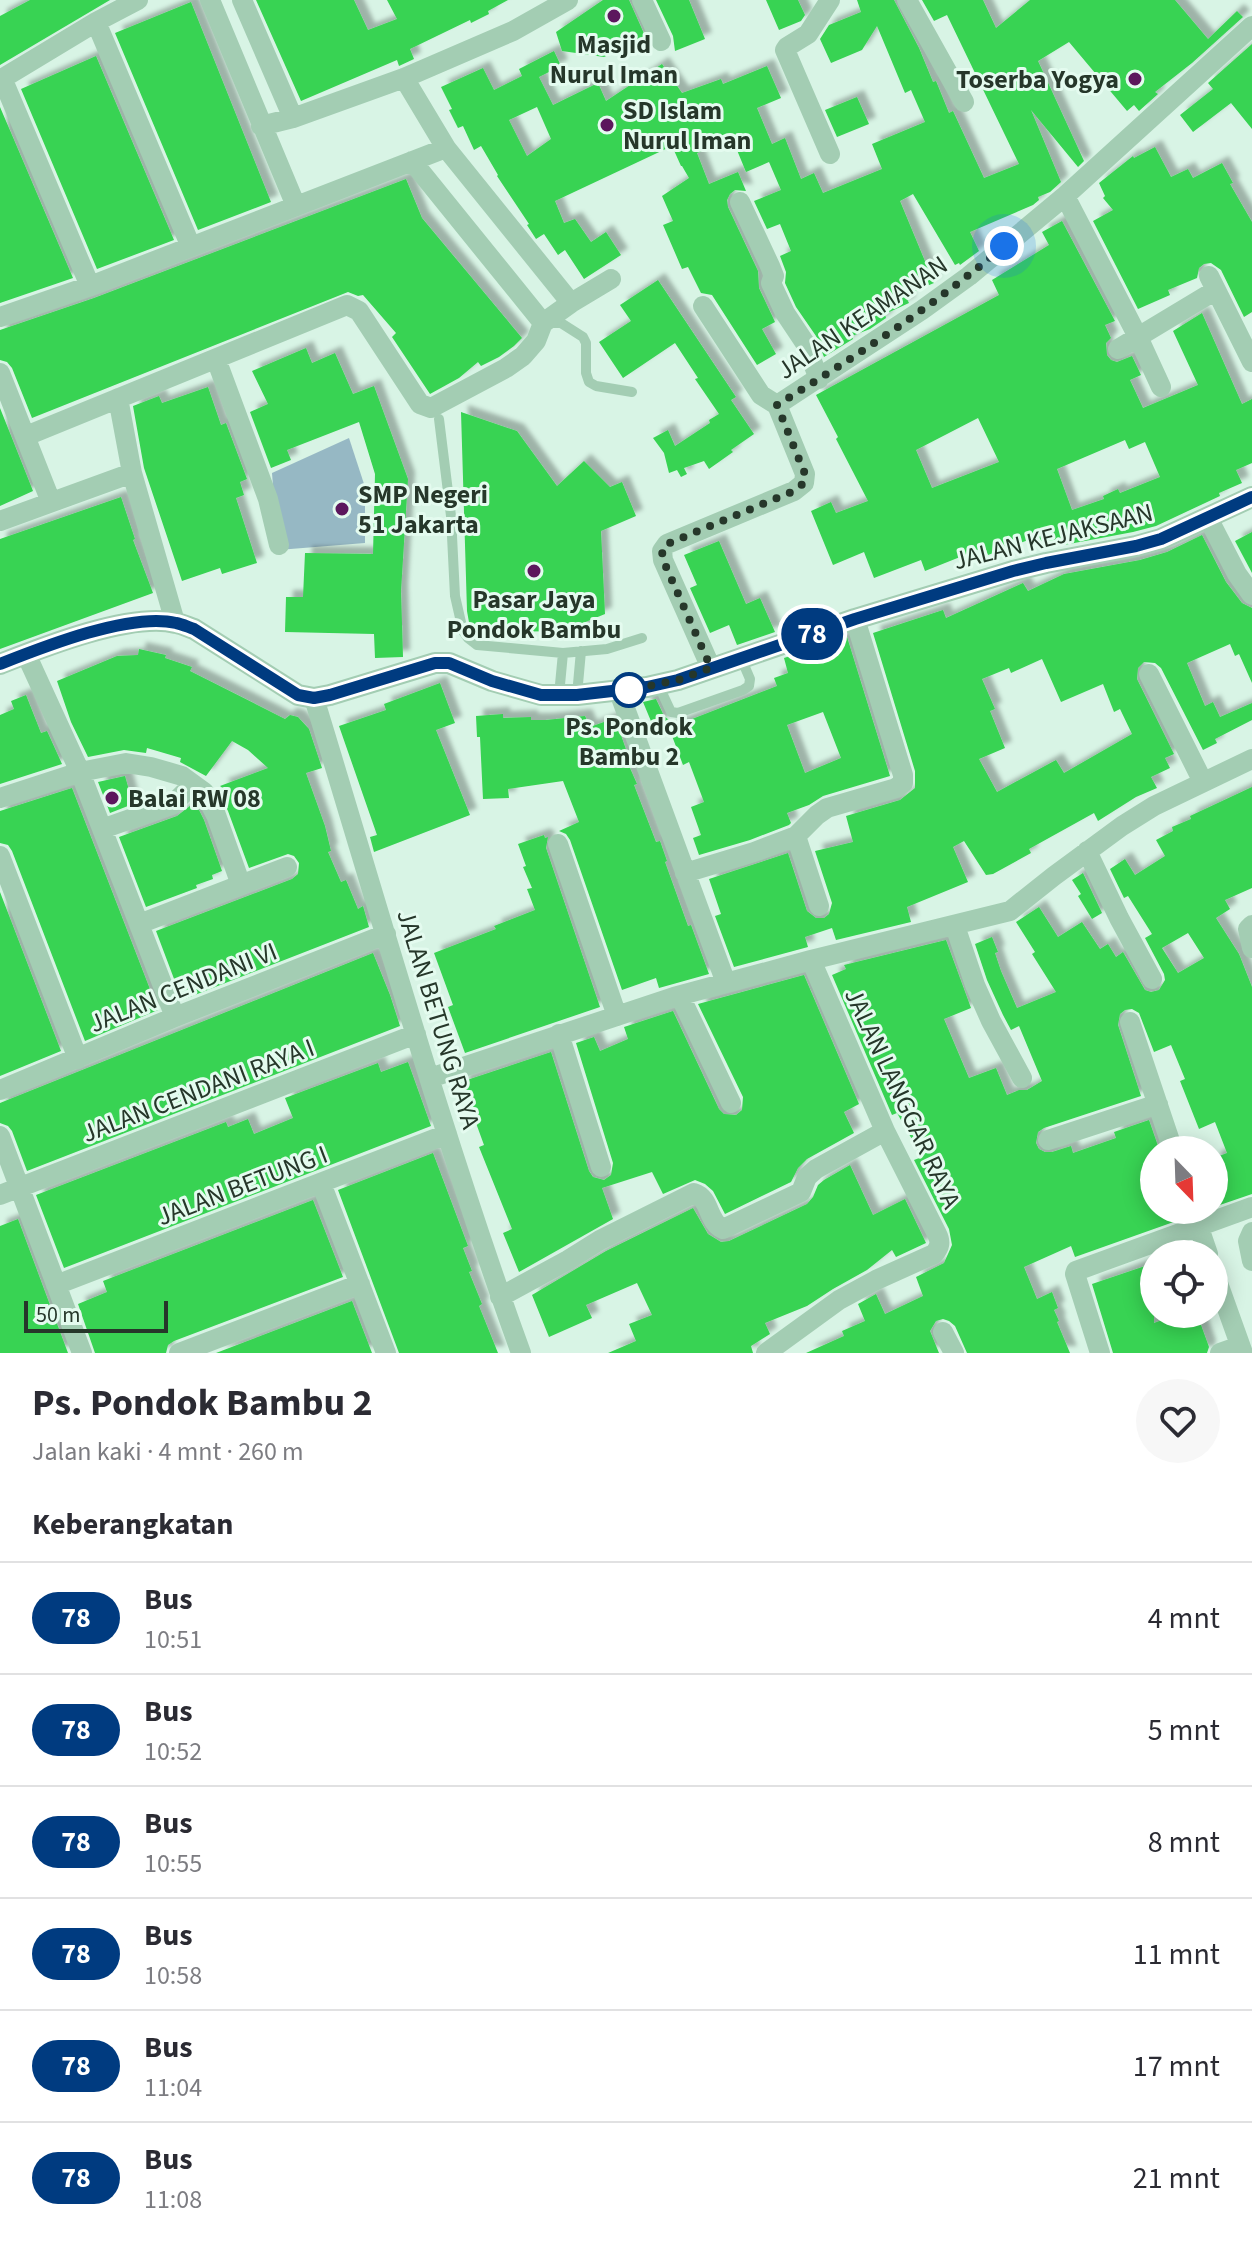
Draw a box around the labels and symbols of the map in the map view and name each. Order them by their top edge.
marker: Masjid Nurul Iman [605,7,623,25]
place label: Masjid Nurul Iman [550,26,678,93]
place label: Toserba Yogya [956,61,1119,98]
marker: Toserba Yogya [1126,70,1144,88]
place label: SD Islam Nurul Iman [623,92,752,159]
marker: SD Islam Nurul Iman [598,116,616,134]
your location [984,226,1024,266]
street label: JALAN KEAMANAN [769,246,955,388]
place label: SMP Negeri 51 Jakarta [358,476,488,543]
street label: JALAN KEJAKSAAN [950,494,1157,579]
marker: SMP Negeri 51 Jakarta [333,500,351,518]
marker: Pasar Jaya Pondok Bambu [525,562,543,580]
place label: Pasar Jaya Pondok Bambu [447,581,621,648]
line badge: 78 [776,608,848,660]
marker: Ps. Pondok Bambu 2 [612,673,646,707]
place label: Ps. Pondok Bambu 2 [565,708,694,775]
place label: Balai RW 08 [128,780,261,817]
marker: Balai RW 08 [103,789,121,807]
street label: JALAN BETUNG RAYA [388,905,490,1134]
street label: JALAN CENDANI VI [84,933,283,1042]
street label: JALAN LANGGAR RAYA [835,982,970,1215]
street label: JALAN CENDANI RAYA I [77,1029,320,1152]
street label: JALAN BETUNG I [152,1136,333,1235]
north arrow [1140,1136,1228,1224]
scale bar [24,1297,168,1333]

